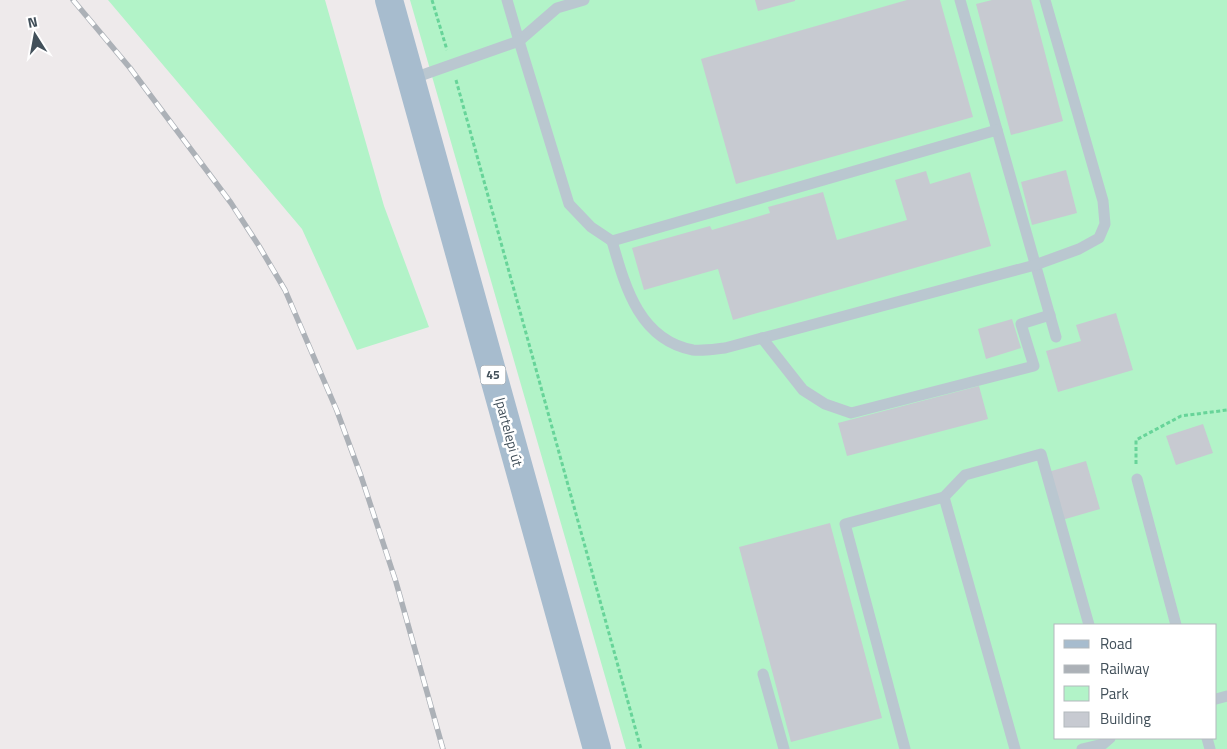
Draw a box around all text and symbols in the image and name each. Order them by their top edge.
north arrow [10,10,60,60]
text: N [26,11,39,33]
road number: 45 [480,366,506,384]
street label: Ipartelepi út [490,395,529,469]
legend [1054,624,1217,739]
text: Road [1100,632,1132,655]
text: Railway [1100,657,1150,680]
text: Park [1100,682,1129,705]
text: Building [1100,707,1151,730]

